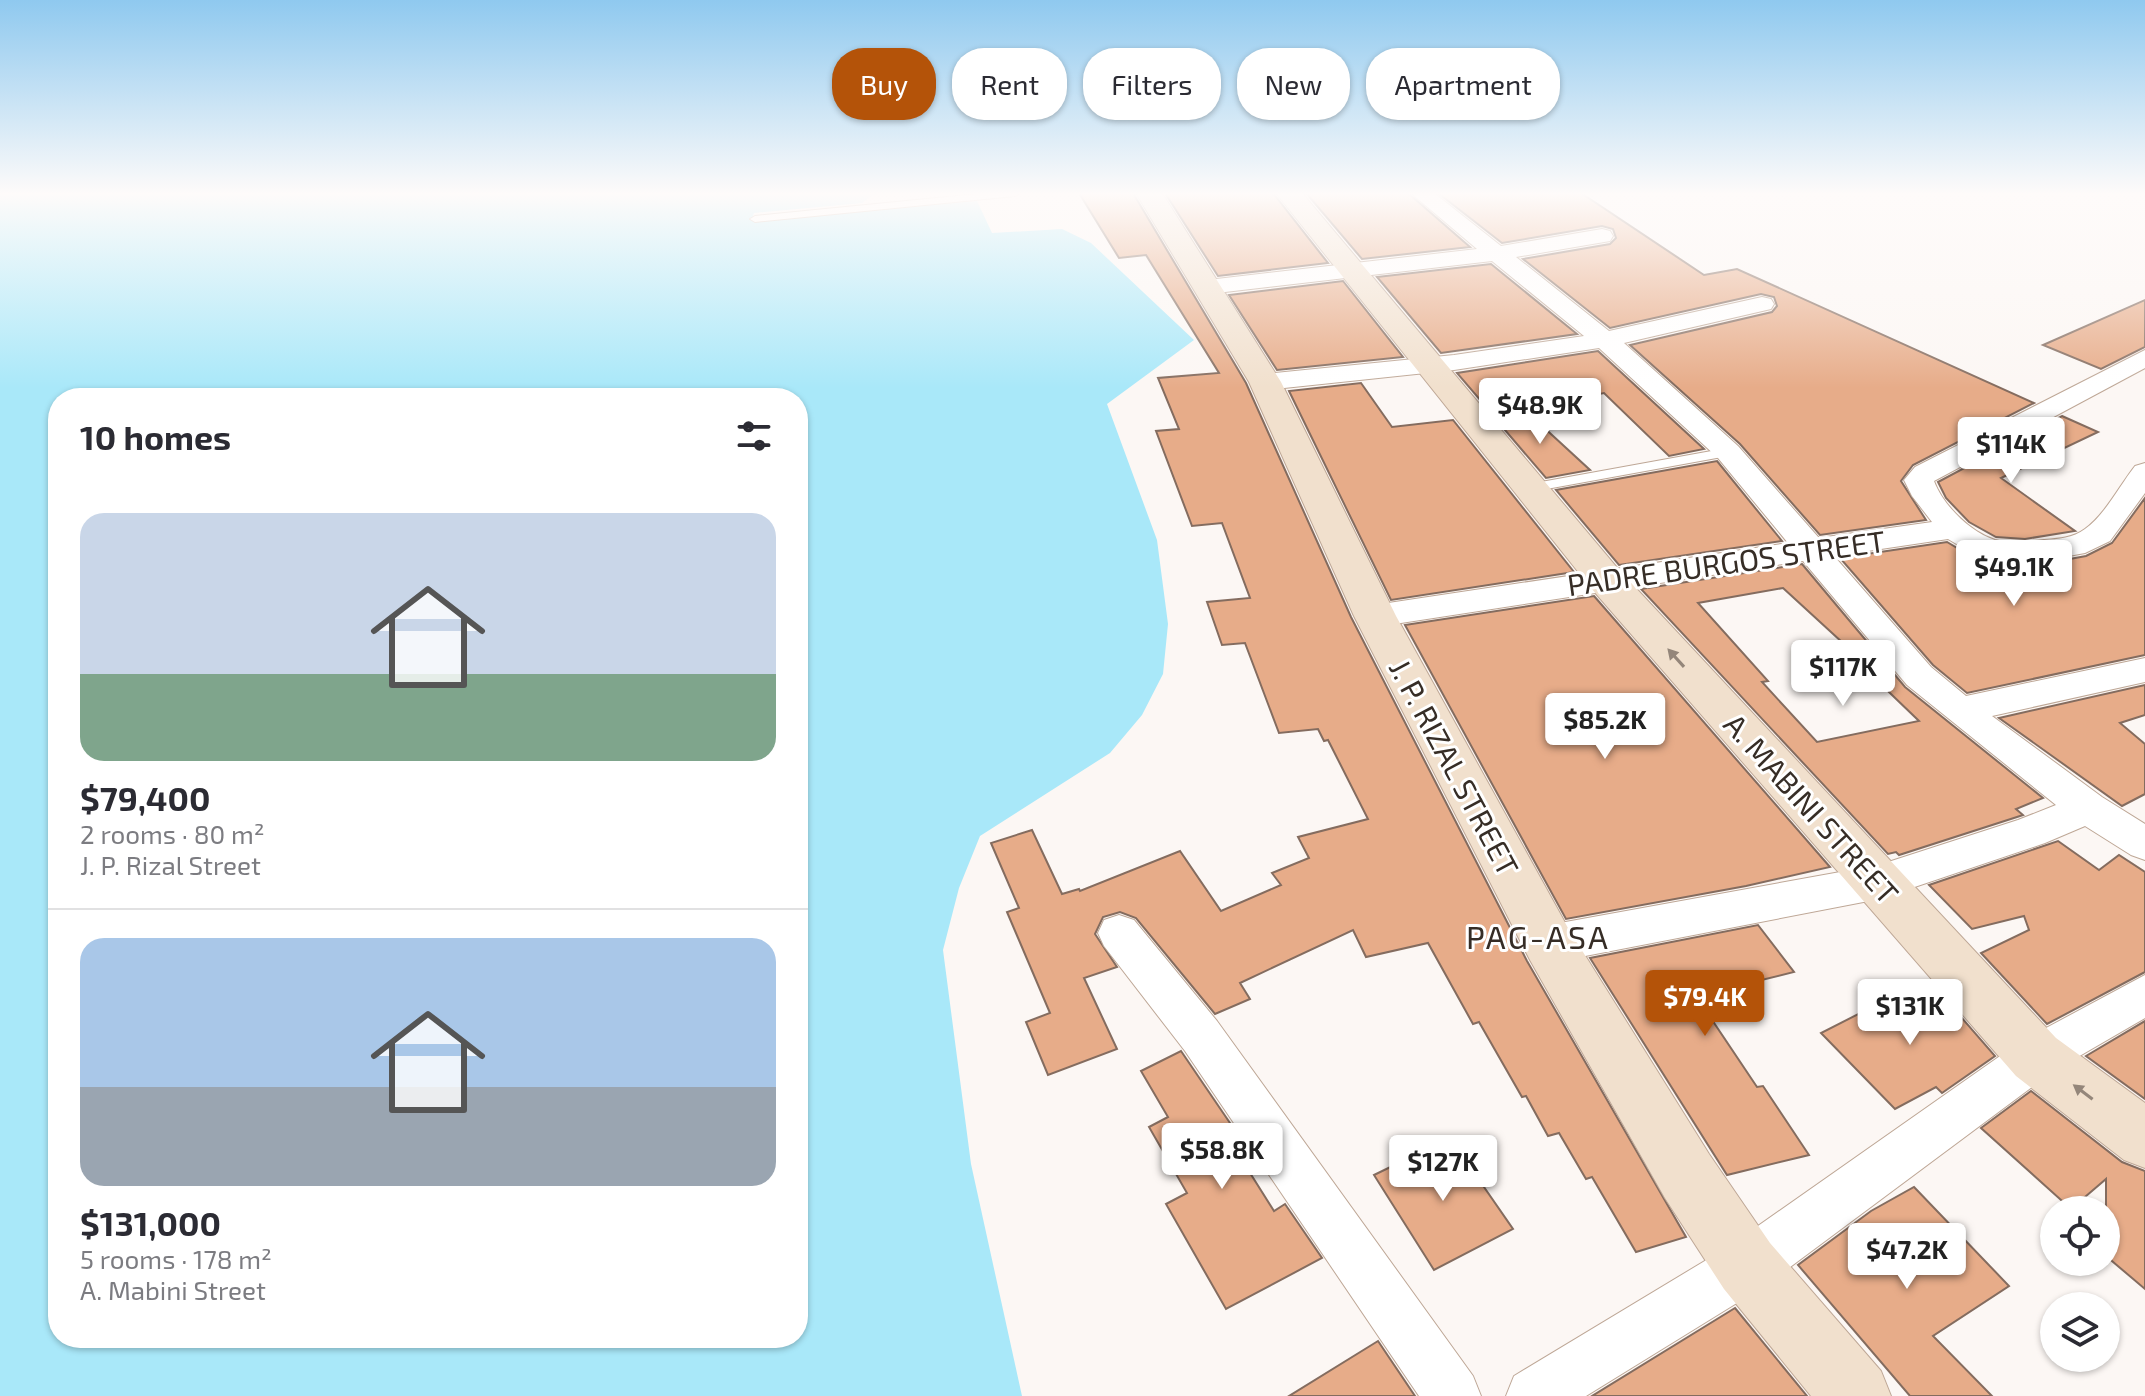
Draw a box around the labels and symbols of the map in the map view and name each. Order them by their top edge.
pin: $48.9K [1475,378,1605,446]
pin: $114K [1955,417,2067,485]
street label: PADRE BURGOS STREET [1565,522,1887,602]
pin: $49.1K [1949,540,2079,608]
pin: $117K [1787,640,1899,708]
one-way arrow [1668,648,1686,667]
street label: J. P. RIZAL STREET [1383,653,1527,881]
pin: $85.2K [1540,693,1670,761]
street label: A. MABINI STREET [1717,706,1907,910]
district label: PAG-ASA [1466,917,1610,955]
pin: $79.4K [1640,970,1770,1038]
pin: $131K [1854,979,1966,1047]
one-way arrow [2073,1085,2093,1101]
pin: $58.8K [1157,1123,1287,1191]
pin: $127K [1387,1135,1499,1203]
pin: $47.2K [1842,1223,1972,1291]

